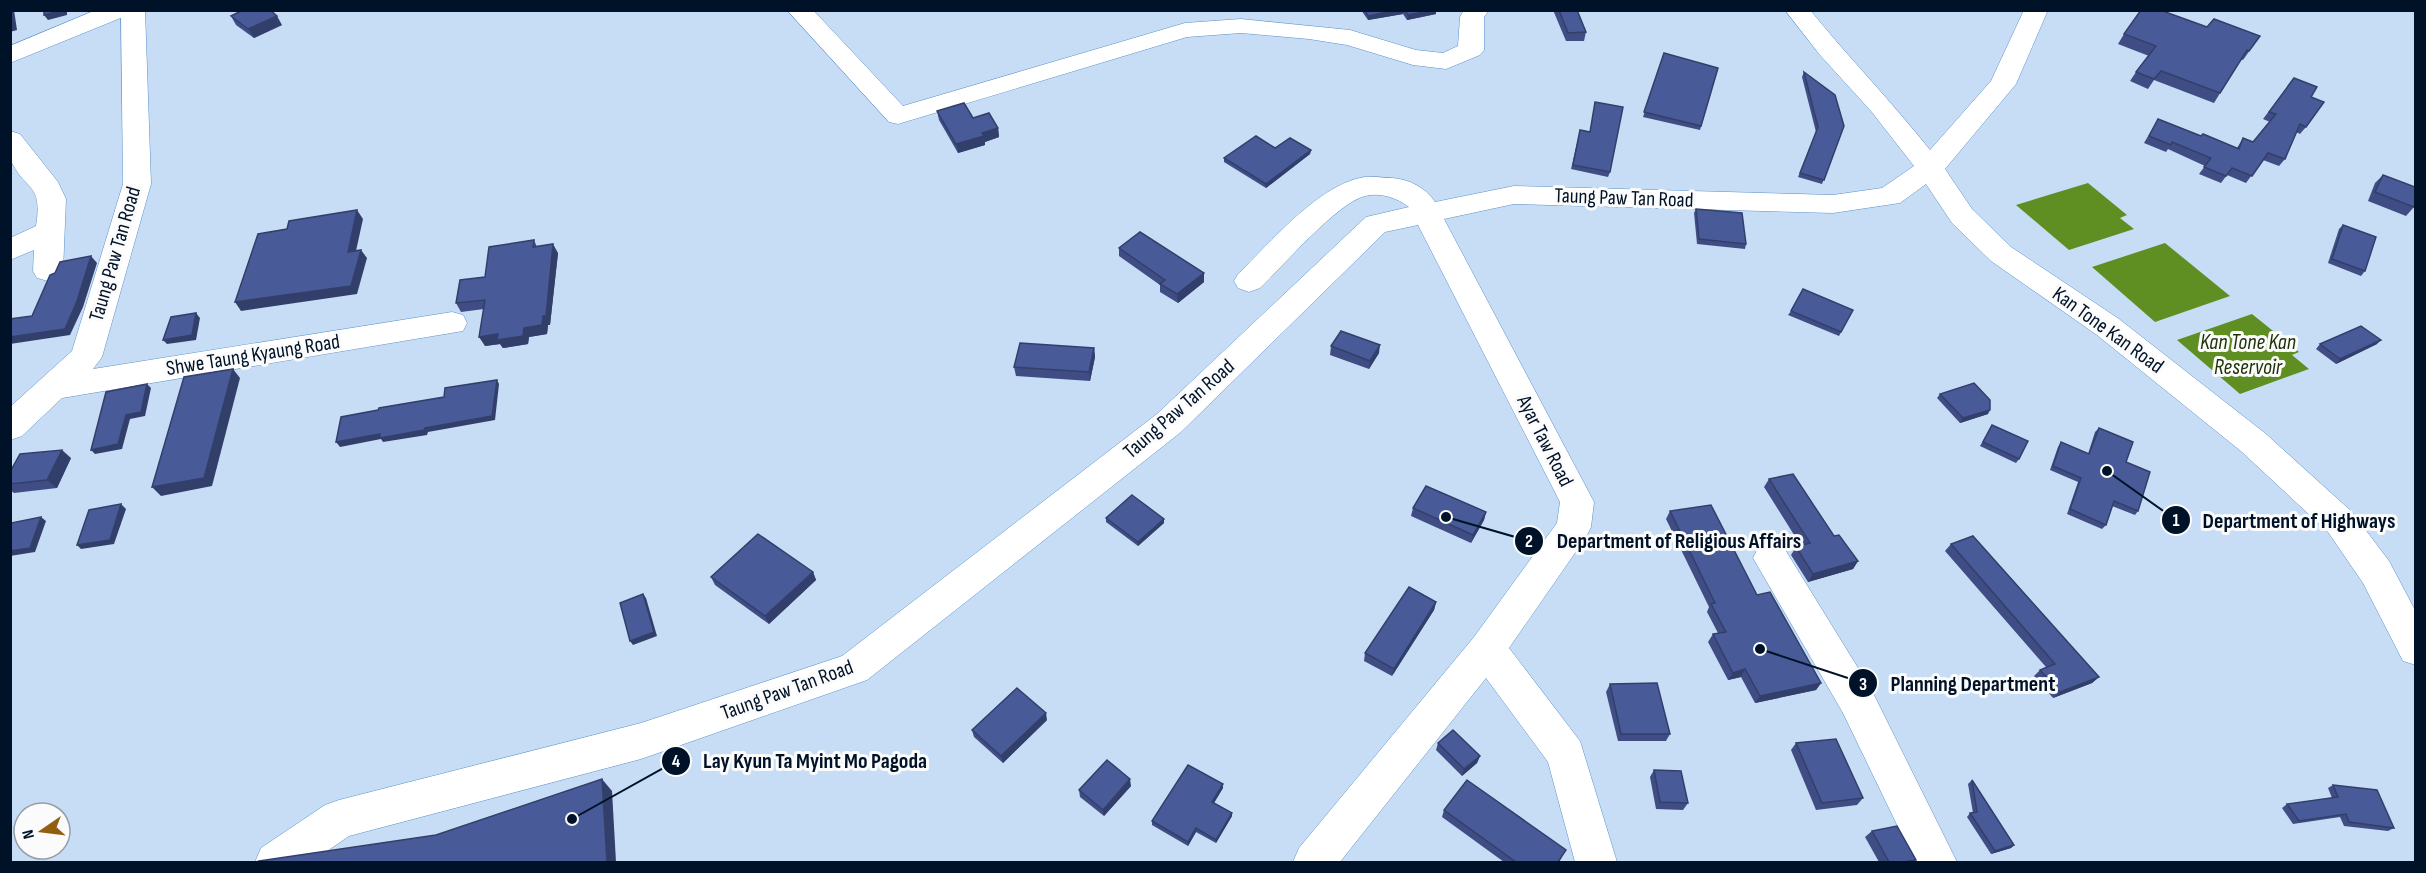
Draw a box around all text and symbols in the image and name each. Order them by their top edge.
street label: Taung Paw Tan Road [1554,183,1694,213]
street label: Taung Paw Tan Road [84,184,146,324]
street label: Kan Tone Kan Road [2048,281,2168,379]
street label: Shwe Taung Kyaung Road [164,329,342,381]
water label: Kan Tone Kan Reservoir [2200,329,2296,381]
street label: Taung Paw Tan Road [1118,354,1240,464]
street label: Ayar Taw Road [1511,390,1579,491]
callout: Department of Highways [2161,500,2408,540]
text: Department of Highways [2203,508,2395,535]
text: 1 [2172,510,2180,531]
callout: Department of Religious Affairs [1514,521,1813,561]
text: Department of Religious Affairs [1557,528,1801,555]
text: 2 [1525,531,1533,552]
street label: Taung Paw Tan Road [717,654,857,726]
callout: Planning Department [1848,663,2067,703]
text: Planning Department [1891,671,2055,698]
text: 3 [1859,674,1867,695]
callout: Lay Kyun Ta Myint Mo Pagoda [661,741,939,781]
text: Lay Kyun Ta Myint Mo Pagoda [703,748,927,775]
text: 4 [672,751,681,772]
north arrow [12,801,72,861]
text: N [19,828,39,841]

